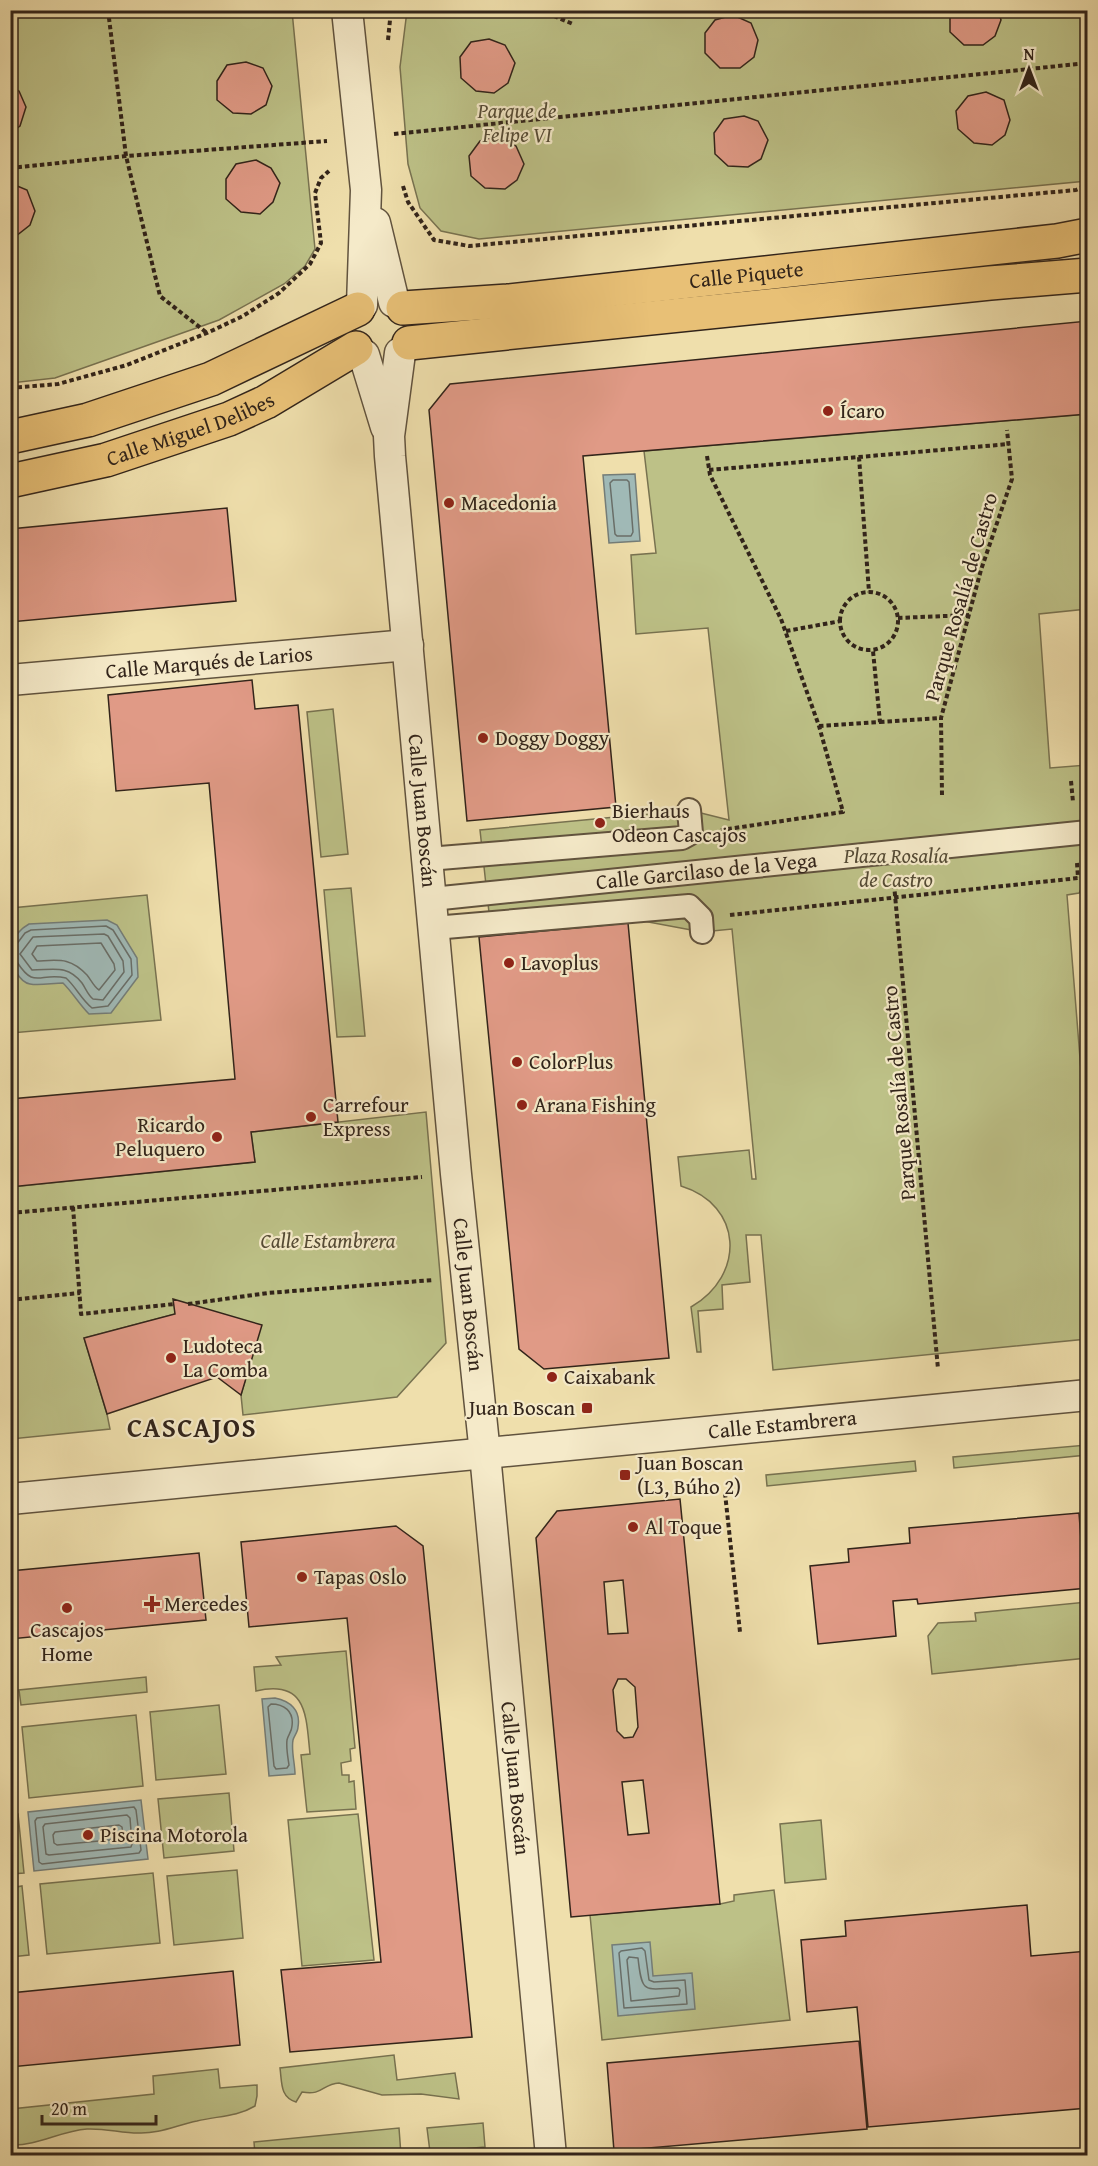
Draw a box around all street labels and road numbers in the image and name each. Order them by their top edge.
street label: Calle Piquete [688,253,805,296]
street label: Calle Miguel Delibes [102,384,280,474]
street label: Parque Rosalía de Castro [916,489,1005,705]
street label: Calle Marqués de Larios [104,637,314,687]
street label: Calle Juan Boscán [401,733,446,889]
street label: Calle Garcilaso de la Vega [595,844,819,897]
street label: Parque Rosalía de Castro [874,984,923,1202]
street label: Calle Juan Boscán [446,1216,492,1373]
street label: Calle Estambrera [707,1401,858,1447]
street label: Calle Juan Boscán [493,1700,539,1857]

